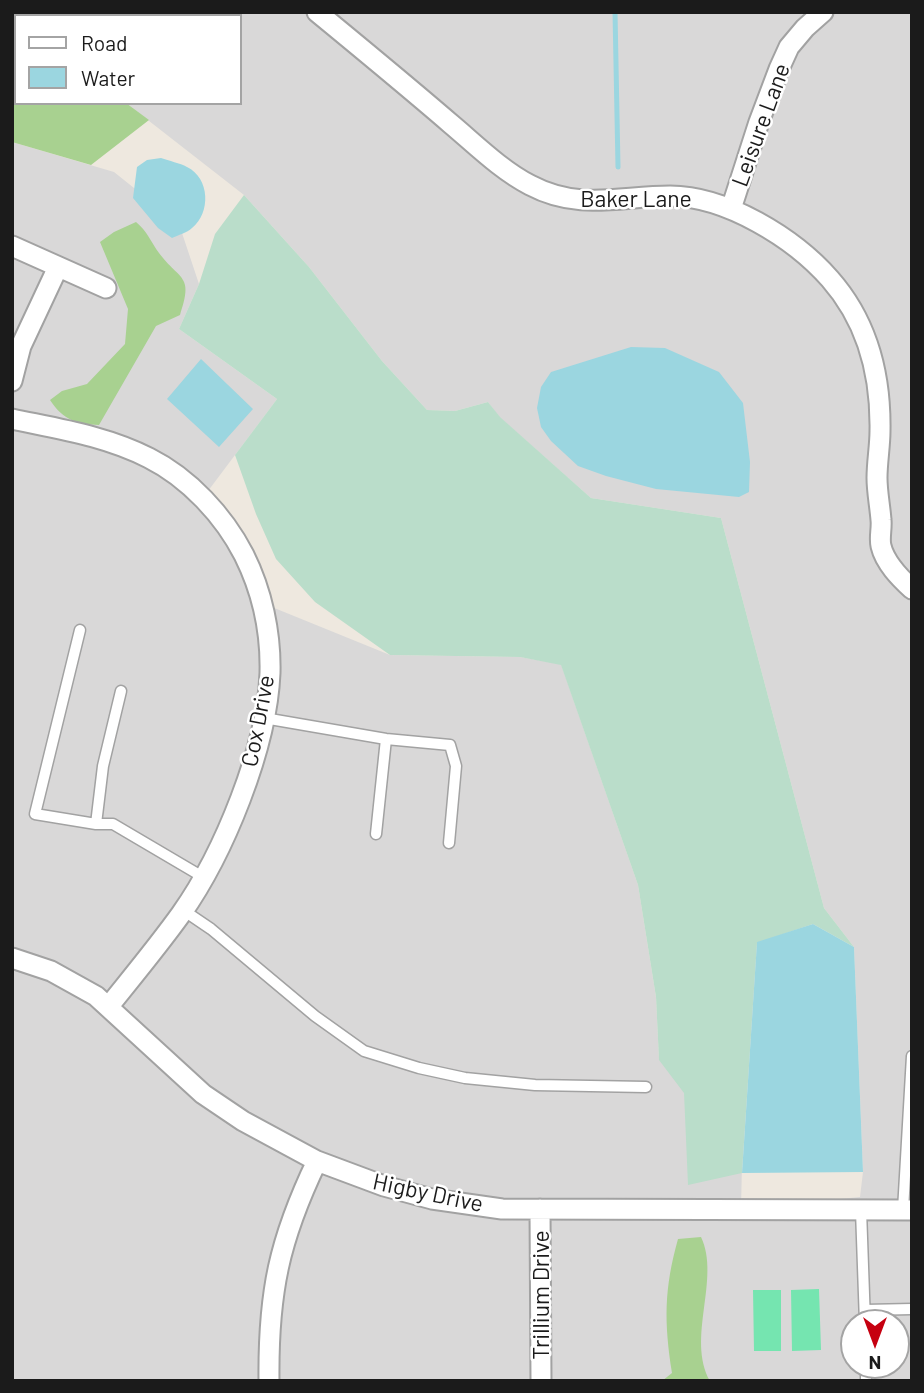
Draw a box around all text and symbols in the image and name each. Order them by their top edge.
legend [14,14,242,105]
text: Road [81,30,127,55]
street label: Leisure Lane [726,60,796,190]
text: Water [81,65,135,90]
street label: Baker Lane [580,185,692,213]
street label: Cox Drive [236,673,280,769]
street label: Higby Drive [370,1168,486,1218]
street label: Trillium Drive [527,1230,555,1360]
north arrow [840,1309,910,1379]
text: N [869,1352,881,1375]

